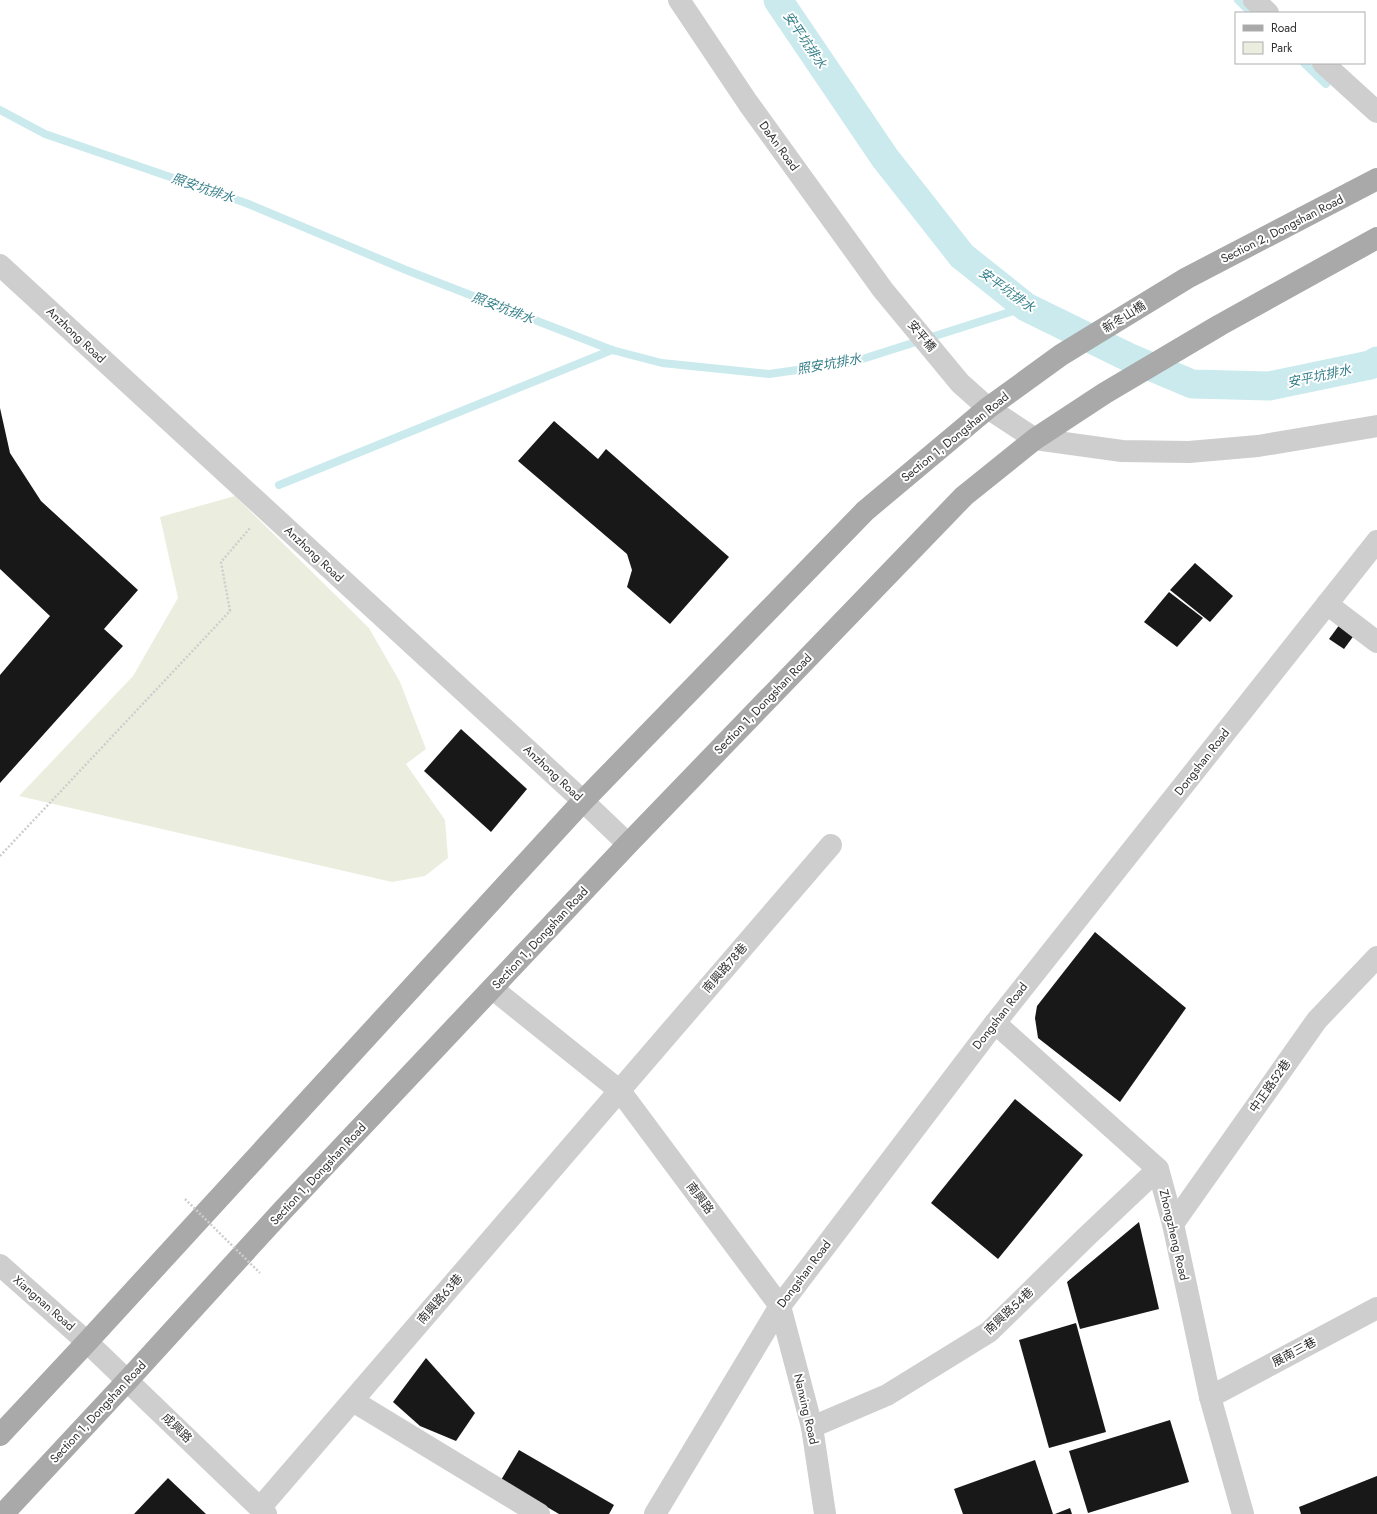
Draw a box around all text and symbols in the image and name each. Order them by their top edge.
water label: 安平坑排水 [779,8,832,73]
legend [1235,12,1365,64]
text: Road [1271,19,1297,37]
text: Park [1271,39,1293,57]
street label: DaAn Road [755,117,803,175]
water label: 照安坑排水 [169,168,238,208]
street label: Section 2, Dongshan Road [1217,190,1347,268]
water label: 安平坑排水 [975,263,1040,317]
water label: 照安坑排水 [469,287,538,329]
street label: 新冬山橋 [1099,297,1149,337]
street label: Anzhong Road [42,303,110,367]
street label: 安平橋 [904,316,940,356]
water label: 照安坑排水 [795,349,864,379]
water label: 安平坑排水 [1285,360,1354,392]
street label: Section 1, Dongshan Road [897,388,1013,486]
street label: Anzhong Road [280,522,348,586]
street label: Section 1, Dongshan Road [710,649,816,759]
street label: Dongshan Road [1170,725,1234,799]
street label: Anzhong Road [519,741,587,805]
street label: Section 1, Dongshan Road [488,883,592,993]
street label: 南興路78巷 [698,939,752,997]
street label: Dongshan Road [968,979,1032,1053]
street label: 中正路52巷 [1245,1056,1295,1116]
street label: Section 1, Dongshan Road [266,1119,370,1229]
street label: 南興路 [682,1178,718,1218]
street label: Zhongzheng Road [1155,1188,1193,1282]
street label: Dongshan Road [773,1236,835,1312]
street label: 南興路63巷 [413,1270,467,1328]
street label: Xiangnan Road [9,1271,79,1335]
street label: 南興路54巷 [980,1283,1038,1339]
street label: 展南三巷 [1269,1333,1319,1371]
street label: Section 1, Dongshan Road [46,1357,150,1467]
street label: Nanxing Road [789,1372,823,1446]
street label: 成興路 [158,1409,196,1447]

